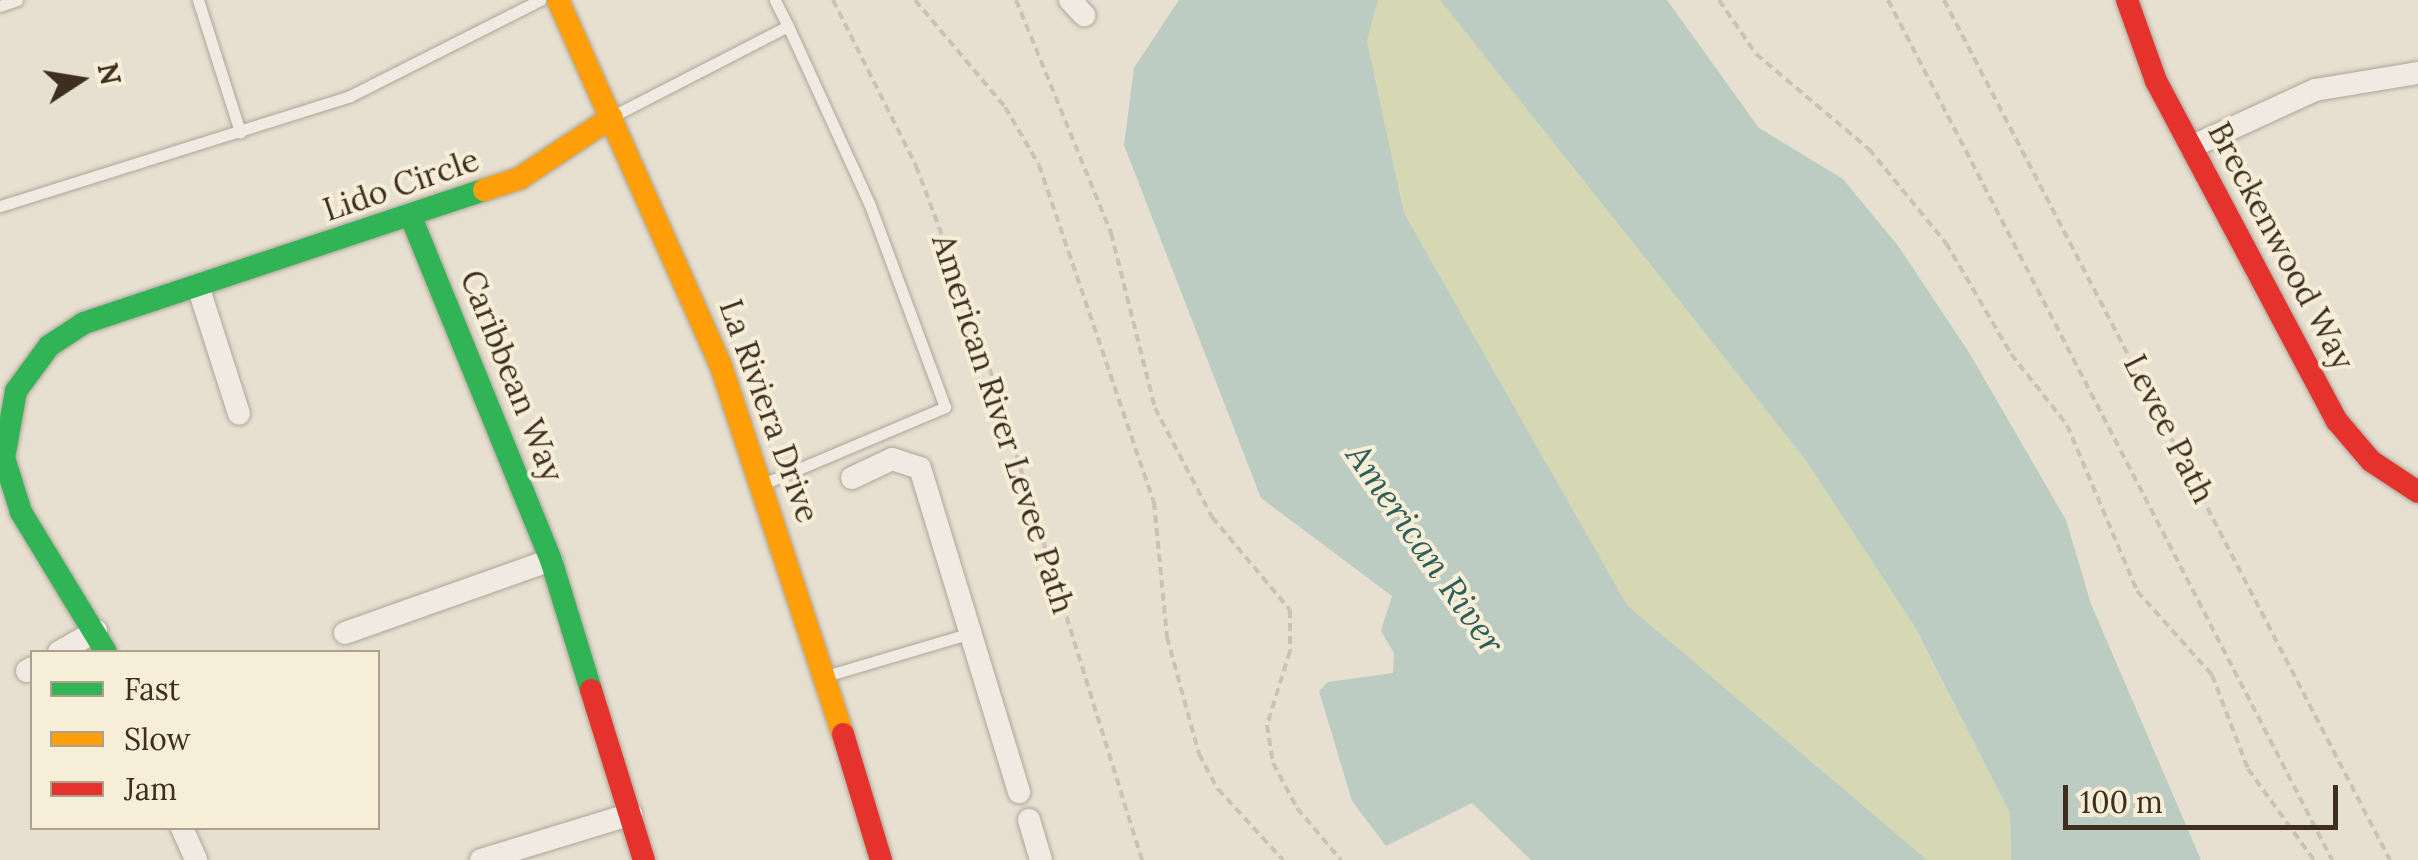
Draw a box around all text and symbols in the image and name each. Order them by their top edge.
north arrow [30,30,130,130]
text: N [89,59,129,88]
street label: Breckenwood Way [2200,116,2362,376]
street label: Lido Circle [318,141,484,229]
street label: American River Levee Path [923,230,1083,618]
street label: Caribbean Way [452,265,572,487]
street label: La Riviera Drive [711,294,827,528]
street label: Levee Path [2115,348,2223,510]
water label: American River [1337,436,1513,662]
legend [30,650,380,830]
text: Fast [124,670,180,708]
text: Slow [124,720,190,758]
scale bar [2068,765,2343,827]
text: Jam [124,770,177,808]
text: 100 m [2080,783,2163,821]

